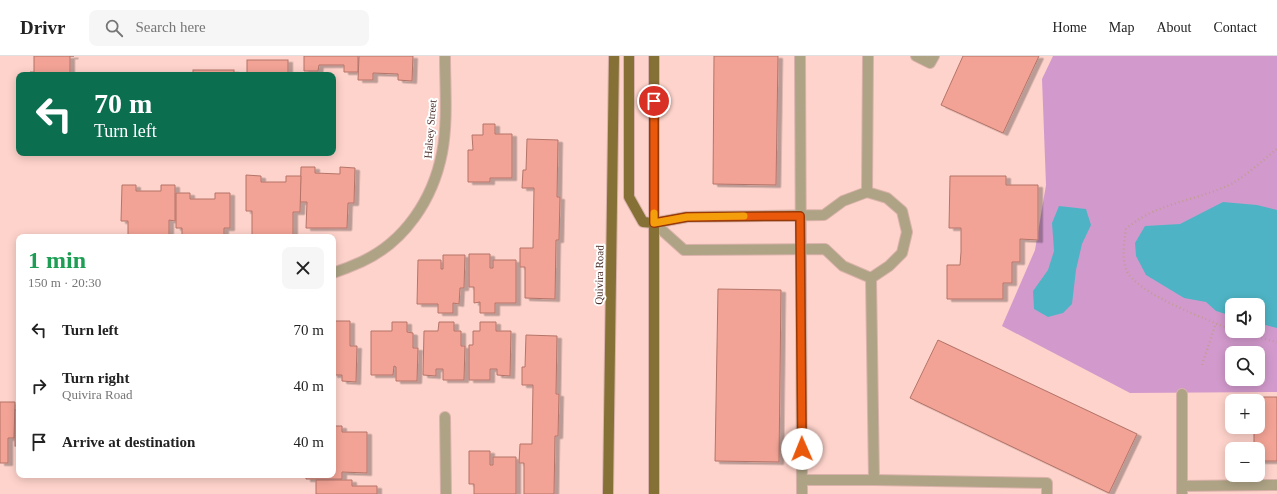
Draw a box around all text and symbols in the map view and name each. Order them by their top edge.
search box [89,10,369,46]
text: Drivr [20,17,65,38]
icon: search [103,17,125,39]
text: Search here [135,19,206,35]
text: Home [1053,20,1087,35]
text: Map [1109,20,1134,35]
text: About [1156,20,1191,35]
text: Contact [1213,20,1257,35]
pin [637,84,671,118]
icon: left [28,88,80,140]
text: 70 m [94,88,152,119]
icon: arrive [643,90,665,112]
street label: Halsey Street [421,99,439,159]
text: Turn left [94,121,157,141]
street label: Quivira Road [592,245,606,305]
text: 1 min [28,247,86,273]
button: close [282,247,324,289]
text: 150 m · 20:30 [28,275,101,290]
map controls [1225,298,1265,482]
button: sound [1225,298,1265,338]
icon: left [28,319,50,341]
text: Turn left [62,322,119,338]
text: 70 m [294,322,324,338]
button: search [1225,346,1265,386]
text: Turn right [62,370,129,386]
icon: right [28,375,50,397]
text: 40 m [294,378,324,394]
text: Quivira Road [62,387,132,402]
button: + [1225,394,1265,434]
position arrow [781,428,823,470]
icon: arrive [28,431,50,453]
text: Arrive at destination [62,434,195,450]
text: 40 m [294,434,324,450]
button: − [1225,442,1265,482]

